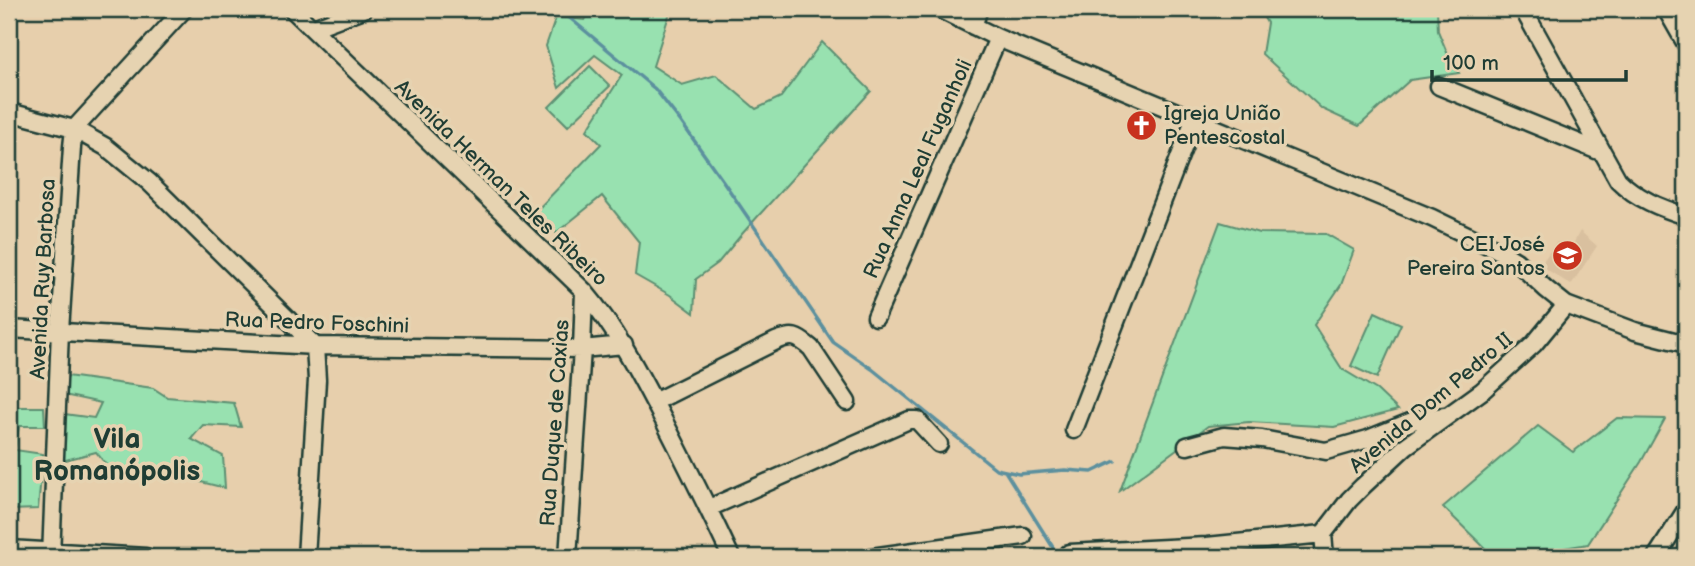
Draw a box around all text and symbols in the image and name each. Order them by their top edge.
scale bar [1432,38,1627,82]
text: 100 m [1443,51,1499,76]
street label: Rua Anna Leal Fuganholi [858,55,978,283]
street label: Avenida Herman Teles Ribeiro [389,74,613,292]
place label: Igreja União Pentescostal [1164,101,1285,150]
church icon: Igreja União Pentescostal [1124,108,1158,142]
street label: Avenida Ruy Barbosa [25,178,61,380]
place label: CEI José Pereira Santos [1407,232,1545,281]
school or university icon: CEI José Pereira Santos [1551,239,1585,273]
street label: Rua Pedro Foschini [224,307,410,339]
street label: Rua Duque de Caxias [535,319,575,527]
street label: Avenida Dom Pedro II [1344,327,1518,479]
district label: Vila Romanópolis [34,423,200,488]

